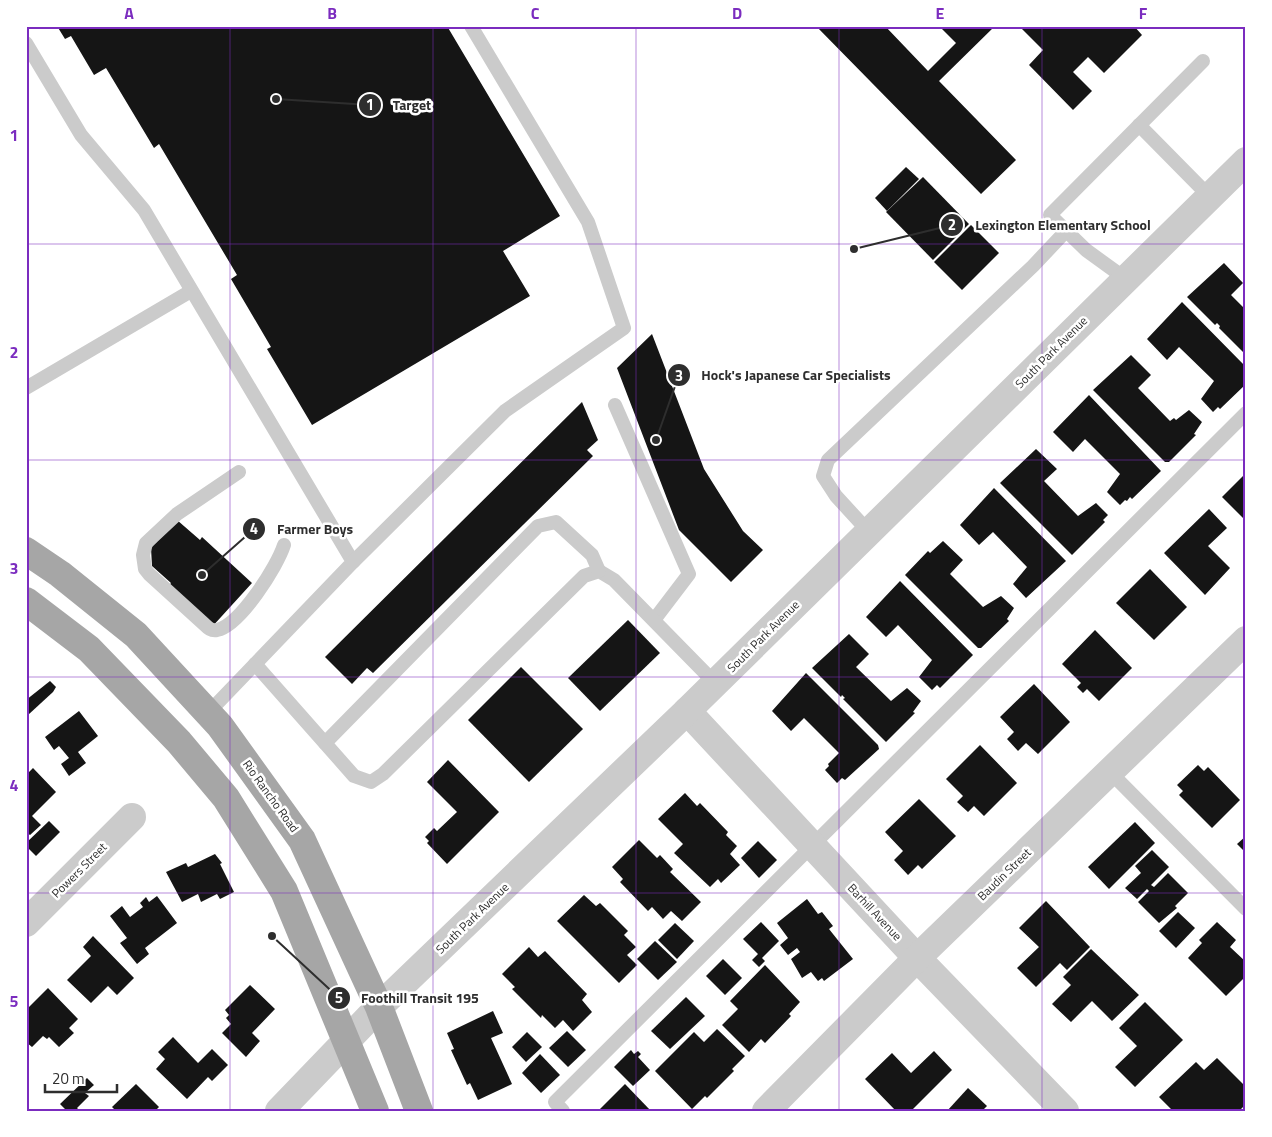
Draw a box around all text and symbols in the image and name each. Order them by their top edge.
text: A [124,1,134,25]
text: B [327,1,337,25]
text: C [531,1,540,25]
text: D [732,1,742,25]
text: E [936,1,945,25]
text: F [1139,1,1148,25]
callout: Target [357,91,441,120]
text: 1 [366,93,374,116]
text: Target [393,94,431,115]
text: 1 [10,123,18,147]
callout: Lexington Elementary School [940,211,1160,240]
text: 2 [948,213,956,236]
text: Lexington Elementary School [975,214,1151,235]
street label: South Park Avenue [1010,311,1092,393]
text: 2 [10,340,18,364]
callout: Hock's Japanese Car Specialists [666,361,900,390]
text: 3 [675,364,683,387]
text: Hock's Japanese Car Specialists [701,364,891,385]
callout: Farmer Boys [242,514,363,543]
text: 4 [250,517,258,540]
text: Farmer Boys [277,518,353,539]
text: 3 [10,556,18,580]
street label: South Park Avenue [722,595,804,677]
street label: Rio Rancho Road [238,756,304,836]
text: 4 [10,773,19,797]
street label: Powers Street [47,837,112,902]
street label: Baudin Street [973,843,1036,905]
street label: South Park Avenue [431,878,513,958]
street label: Barhill Avenue [843,879,907,945]
callout: Foothill Transit 195 [326,984,489,1013]
text: 5 [335,986,343,1009]
text: Foothill Transit 195 [361,987,479,1008]
text: 5 [10,989,19,1013]
scale bar [45,1062,118,1094]
text: 20 m [52,1067,85,1090]

